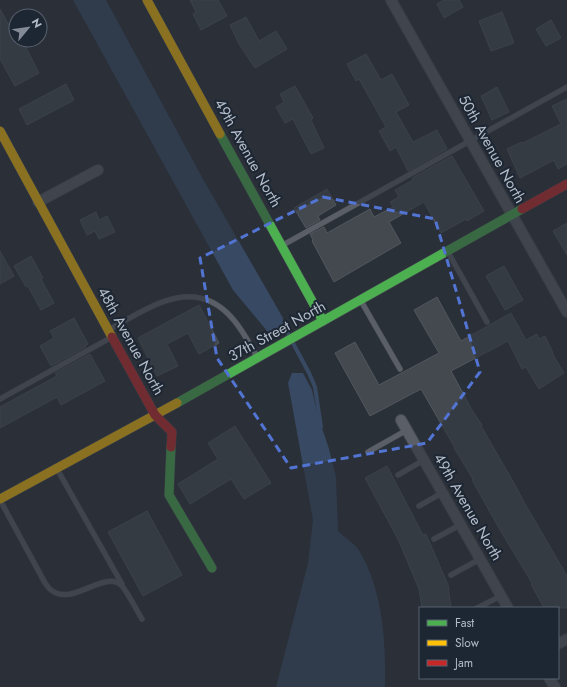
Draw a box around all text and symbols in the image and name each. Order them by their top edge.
north arrow [8,8,48,48]
text: N [28,15,46,31]
street label: 50th Avenue North [453,91,531,207]
street label: 49th Avenue North [209,95,287,211]
street label: 48th Avenue North [92,283,170,399]
street label: 37th Street North [224,295,330,367]
street label: 49th Avenue North [428,449,508,565]
legend [419,607,559,679]
text: Fast [455,614,474,632]
text: Slow [455,634,480,652]
text: Jam [453,654,473,672]

